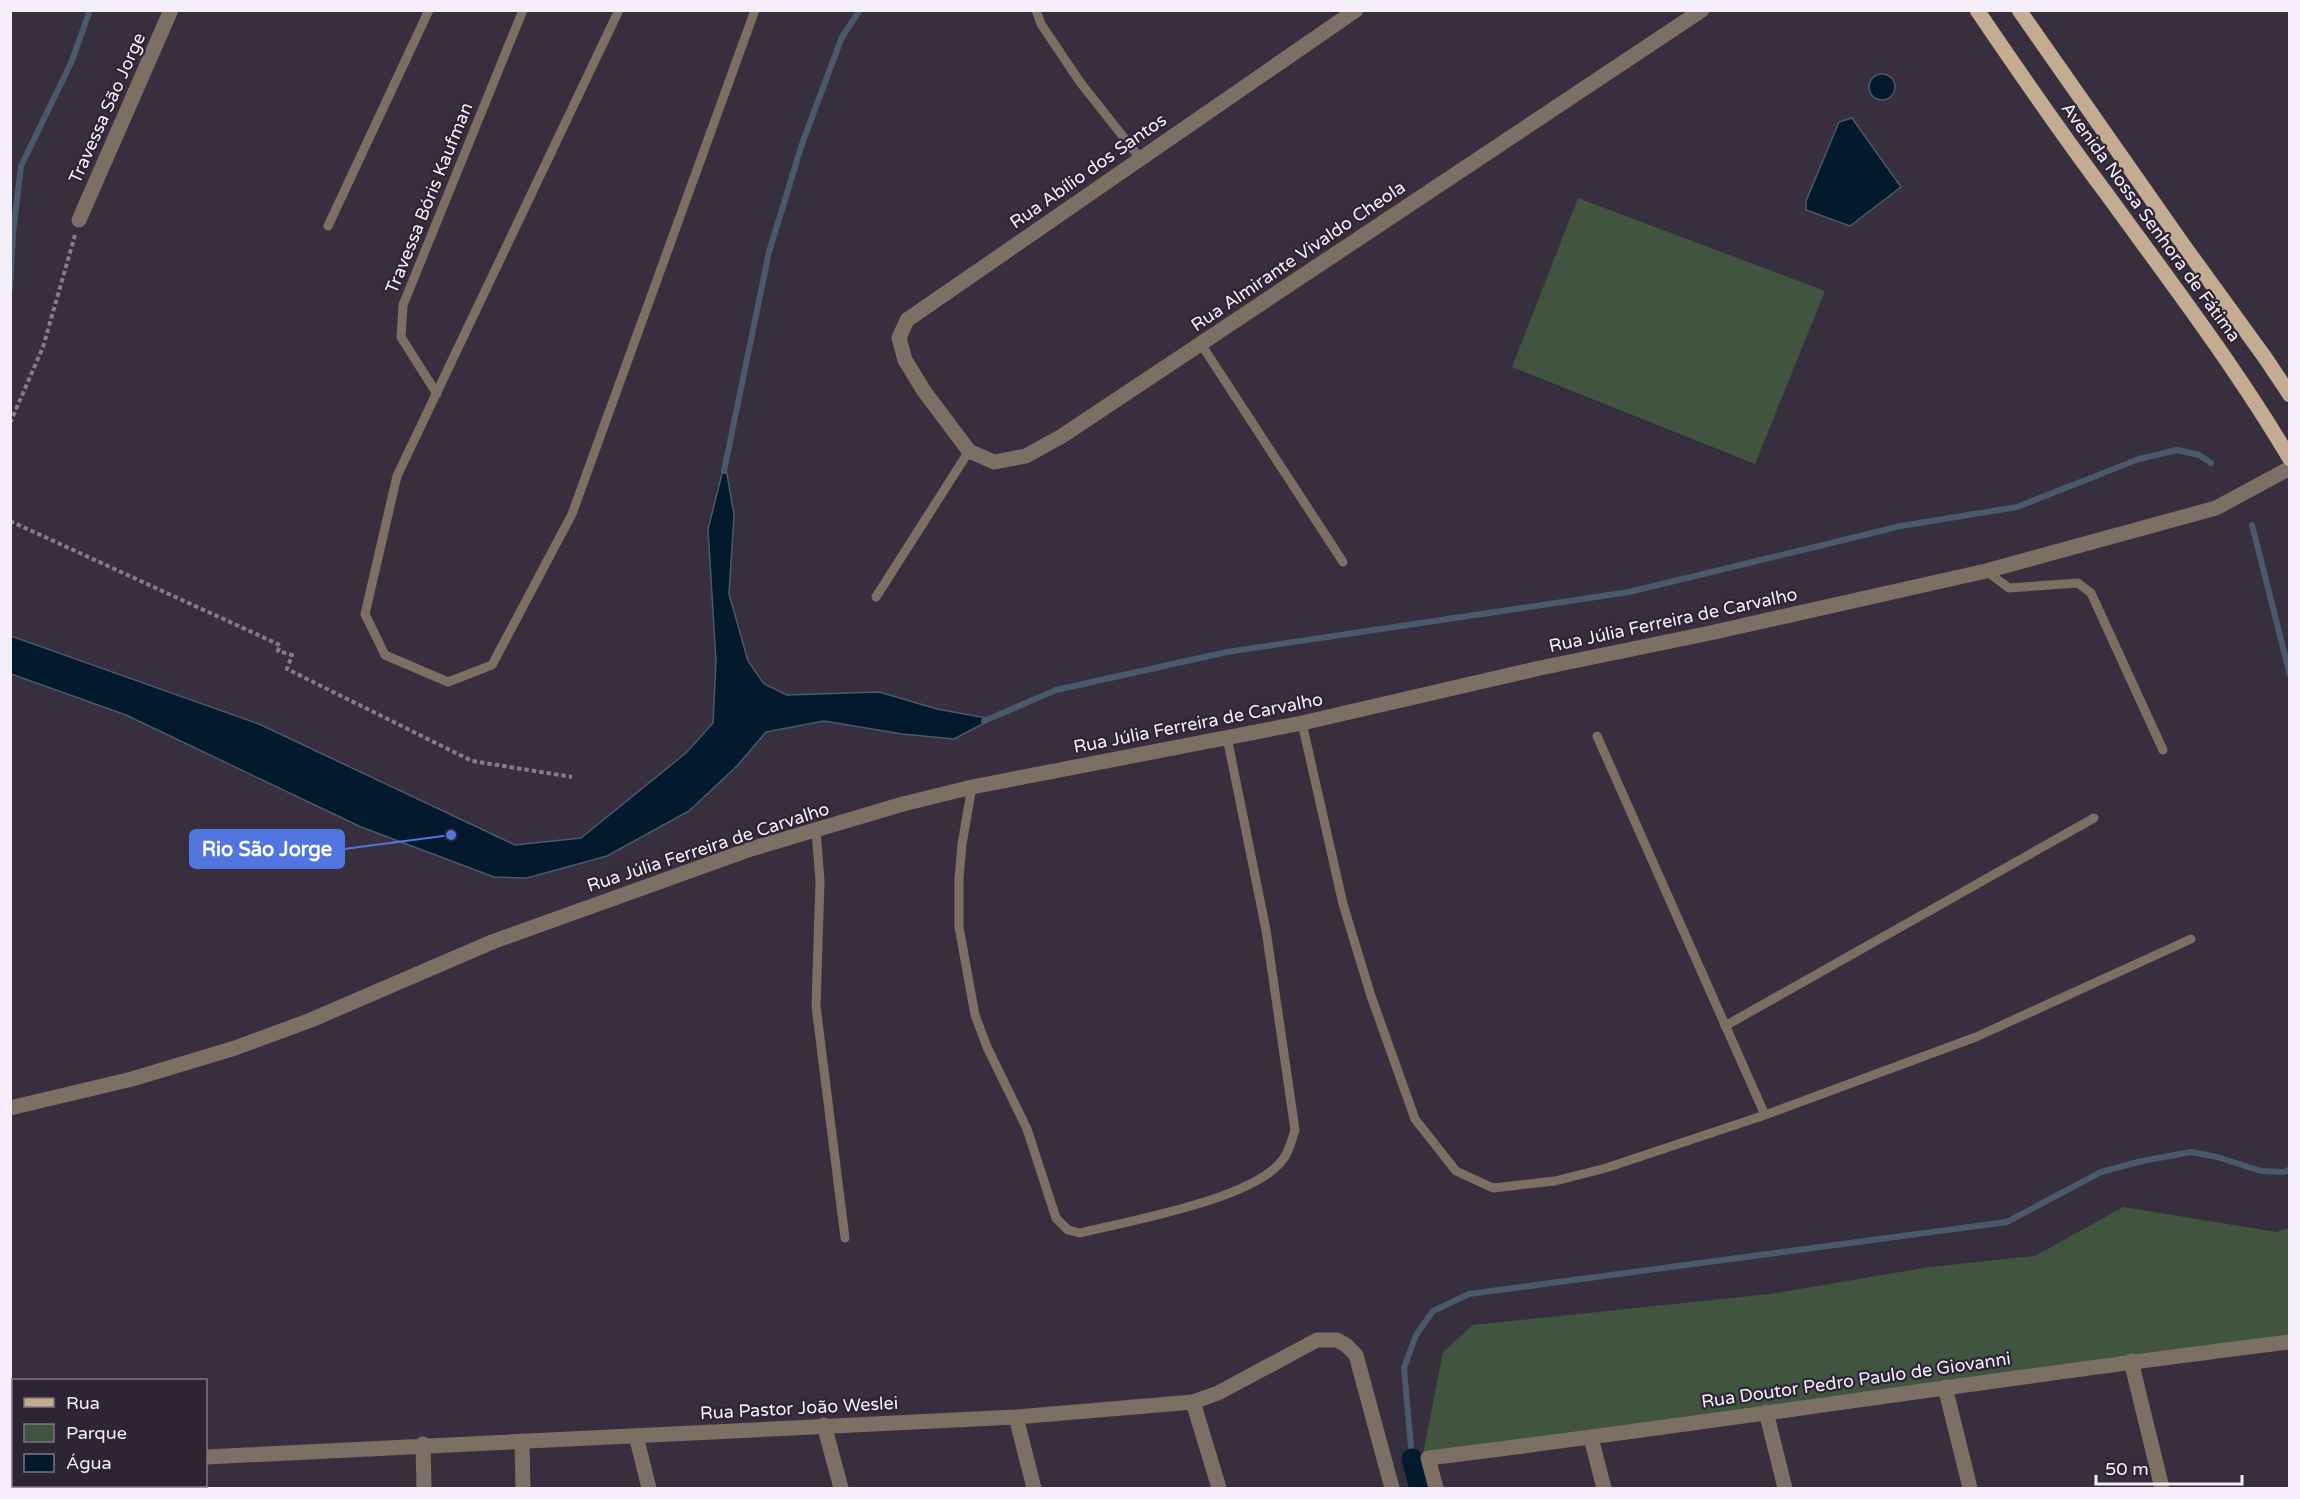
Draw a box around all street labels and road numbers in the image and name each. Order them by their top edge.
street label: Travessa São Jorge [64,29,150,187]
street label: Avenida Nossa Senhora de Fátima [2057,98,2245,346]
street label: Travessa Bóris Kaufman [381,99,477,297]
street label: Rua Abílio dos Santos [1005,109,1171,233]
street label: Rua Almirante Vivaldo Cheola [1187,176,1409,336]
street label: Rua Júlia Ferreira de Carvalho [1547,583,1799,657]
street label: Rua Júlia Ferreira de Carvalho [1071,688,1325,758]
street label: Rua Júlia Ferreira de Carvalho [584,797,832,897]
street label: Rua Doutor Pedro Paulo de Giovanni [1700,1347,2012,1413]
street label: Rua Pastor João Weslei [699,1392,899,1424]

